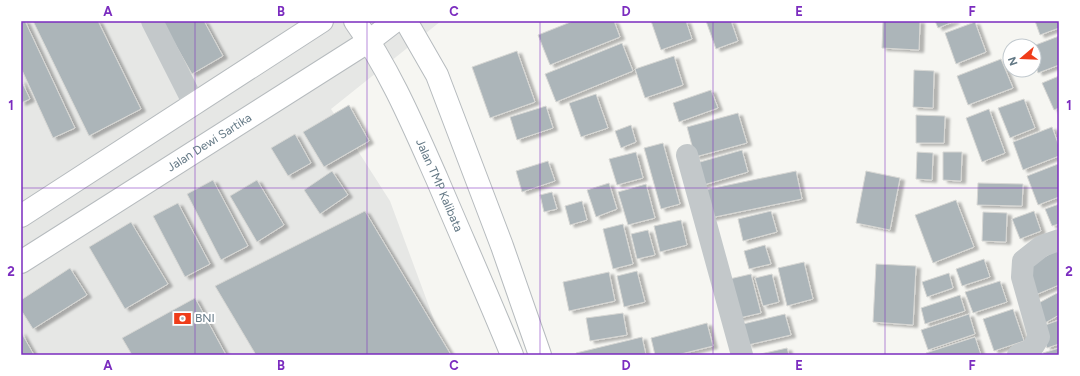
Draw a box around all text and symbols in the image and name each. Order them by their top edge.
text: A [103,4,113,19]
text: B [277,4,285,19]
text: C [449,4,459,19]
text: D [621,4,631,19]
text: E [795,4,803,19]
text: F [968,4,976,19]
north arrow [1002,38,1042,78]
text: N [1005,55,1021,67]
text: 1 [8,98,14,113]
text: 1 [1066,98,1072,113]
street label: Jalan Dewi Sartika [164,110,254,174]
street label: Jalan TMP Kalibata [413,137,466,234]
text: 2 [7,264,15,279]
text: 2 [1065,264,1073,279]
bank icon: BNI [172,308,192,328]
place label: BNI [195,311,215,325]
text: A [103,358,113,373]
text: B [277,358,285,373]
text: C [449,358,459,373]
text: D [621,358,631,373]
text: E [795,358,803,373]
text: F [968,358,976,373]

